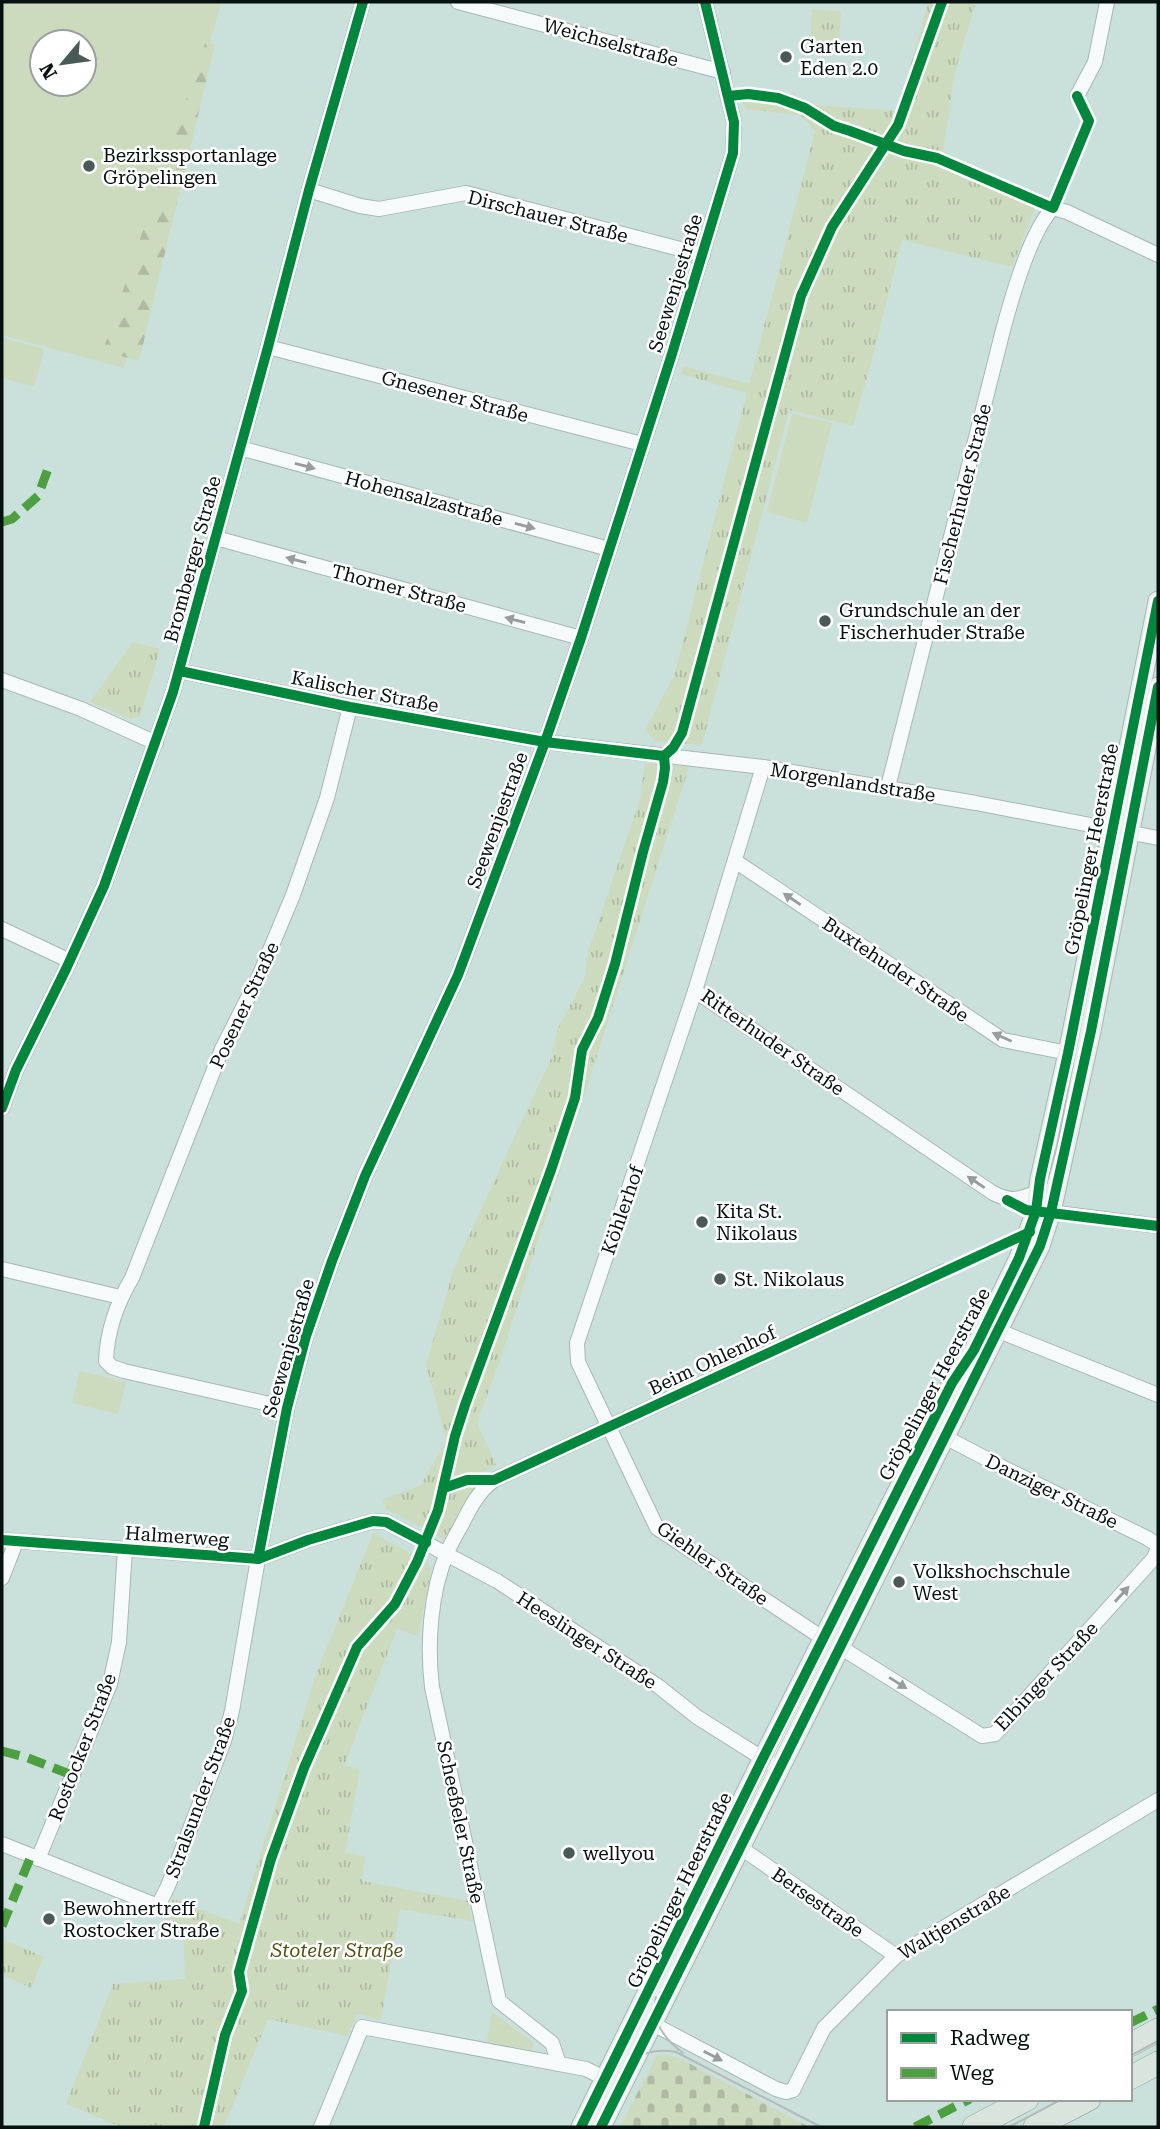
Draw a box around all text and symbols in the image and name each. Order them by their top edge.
street label: Weichselstraße [541,13,681,72]
north arrow [28,28,98,98]
place label: Garten Eden 2.0 [800,35,878,80]
marker: Garten Eden 2.0 [778,49,794,65]
text: N [35,59,62,83]
place label: Bezirkssportanlage Gröpelingen [103,144,277,189]
marker: Bezirkssportanlage Gröpelingen [81,158,97,174]
street label: Dirschauer Straße [465,185,630,248]
street label: Seewenjestraße [644,211,707,355]
street label: Gnesener Straße [379,366,531,427]
street label: Fischerhuder Straße [929,401,996,587]
one-way arrow [295,461,316,471]
street label: Hohensalzastraße [342,466,506,531]
street label: Bromberger Straße [159,473,226,645]
one-way arrow [514,521,536,532]
one-way arrow [285,554,306,564]
street label: Thorner Straße [329,559,469,618]
place label: Grundschule an der Fischerhuder Straße [839,599,1025,644]
marker: Grundschule an der Fischerhuder Straße [817,613,833,629]
one-way arrow [504,614,526,625]
street label: Kalischer Straße [289,666,441,717]
street label: Gröpelinger Heerstraße [1060,741,1123,957]
street label: Seewenjestraße [462,749,533,891]
street label: Morgenlandstraße [769,758,937,807]
one-way arrow [783,892,801,906]
street label: Buxtehuder Straße [818,912,973,1027]
street label: Posener Straße [205,938,284,1072]
street label: Ritterhuder Straße [697,984,849,1101]
one-way arrow [992,1031,1012,1043]
street label: Köhlerhof [597,1162,649,1258]
one-way arrow [967,1175,986,1188]
place label: Kita St. Nikolaus [716,1200,797,1245]
marker: Kita St. Nikolaus [694,1214,710,1230]
place label: St. Nikolaus [734,1268,844,1291]
marker: St. Nikolaus [712,1271,728,1287]
street label: Seewenjestraße [258,1276,319,1420]
street label: Gröpelinger Heerstraße [874,1284,995,1485]
street label: Beim Ohlenhof [645,1321,780,1400]
street label: Danziger Straße [982,1449,1122,1533]
street label: Giehler Straße [652,1516,773,1610]
street label: Halmerweg [124,1521,230,1552]
place label: Volkshochschule West [913,1560,1070,1605]
marker: Volkshochschule West [891,1574,907,1590]
one-way arrow [1114,1585,1130,1603]
street label: Heeslinger Straße [512,1587,661,1694]
street label: Elbinger Straße [990,1617,1103,1736]
street label: Rostocker Straße [44,1670,121,1824]
one-way arrow [888,1676,908,1689]
street label: Stralsunder Straße [161,1713,240,1881]
street label: Scheeßeler Straße [432,1739,489,1906]
street label: Gröpelinger Heerstraße [622,1789,737,1992]
place label: wellyou [583,1842,655,1865]
marker: wellyou [561,1845,577,1861]
street label: Bersestraße [767,1862,868,1942]
street label: Waltjenstraße [894,1880,1014,1965]
place label: Bewohnertreff Rostocker Straße [63,1897,219,1942]
marker: Bewohnertreff Rostocker Straße [41,1911,57,1927]
park label: Stoteler Straße [270,1939,404,1962]
legend [887,2010,1132,2101]
text: Radweg [950,2026,1029,2050]
one-way arrow [703,2051,723,2062]
text: Weg [950,2061,994,2085]

